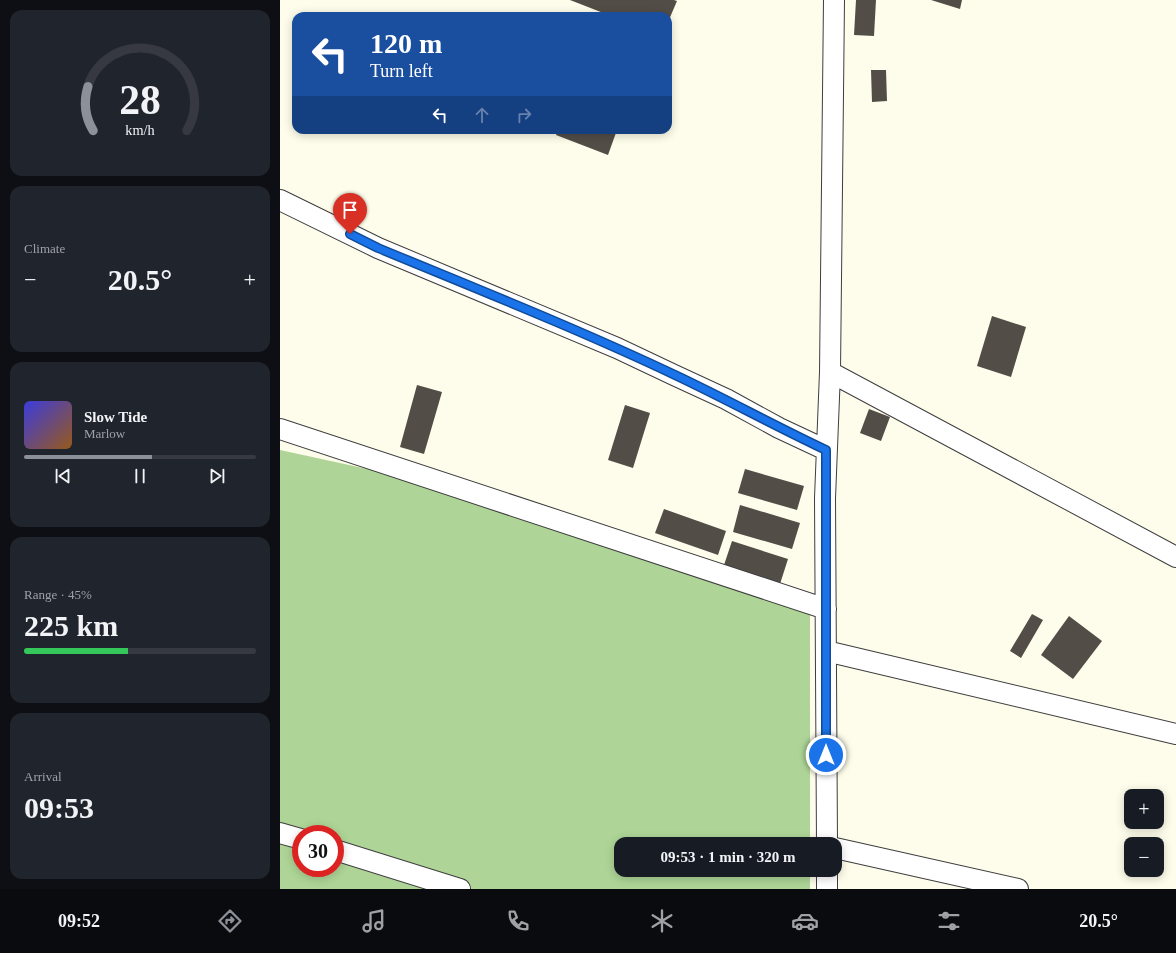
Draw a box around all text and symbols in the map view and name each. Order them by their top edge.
icon: left [304,28,356,80]
text: 120 m [370,28,442,59]
text: Turn left [370,61,433,81]
text: 28 [119,77,161,123]
icon: left [429,104,451,126]
icon: ahead [471,104,493,126]
icon: right [513,104,535,126]
text: km/h [125,121,155,137]
pin [333,193,367,234]
icon: arrive [339,199,361,221]
text: Climate [24,241,65,256]
text: 20.5° [108,263,172,296]
text: − [24,267,36,292]
text: + [244,267,256,292]
text: Slow Tide [84,409,147,425]
text: Marlow [84,426,125,441]
icon: previous [52,465,74,487]
icon: pause [129,465,151,487]
icon: next [206,465,228,487]
text: Range · 45% [24,587,92,602]
text: 225 km [24,609,118,642]
position arrow [805,734,847,776]
text: Arrival [24,769,62,784]
map controls [1124,789,1164,877]
button: + [1124,789,1164,829]
text: 09:53 [24,791,94,824]
speed limit sign: 30 [292,825,344,877]
button: − [1124,837,1164,877]
text: 09:53 · 1 min · 320 m [661,849,796,865]
icon: directions [216,907,244,935]
icon: music [360,907,388,935]
icon: phone [504,907,532,935]
icon: climate [648,907,676,935]
icon: car [791,907,819,935]
icon: filters [935,907,963,935]
text: 09:52 [58,911,100,931]
text: 20.5° [1079,911,1118,931]

